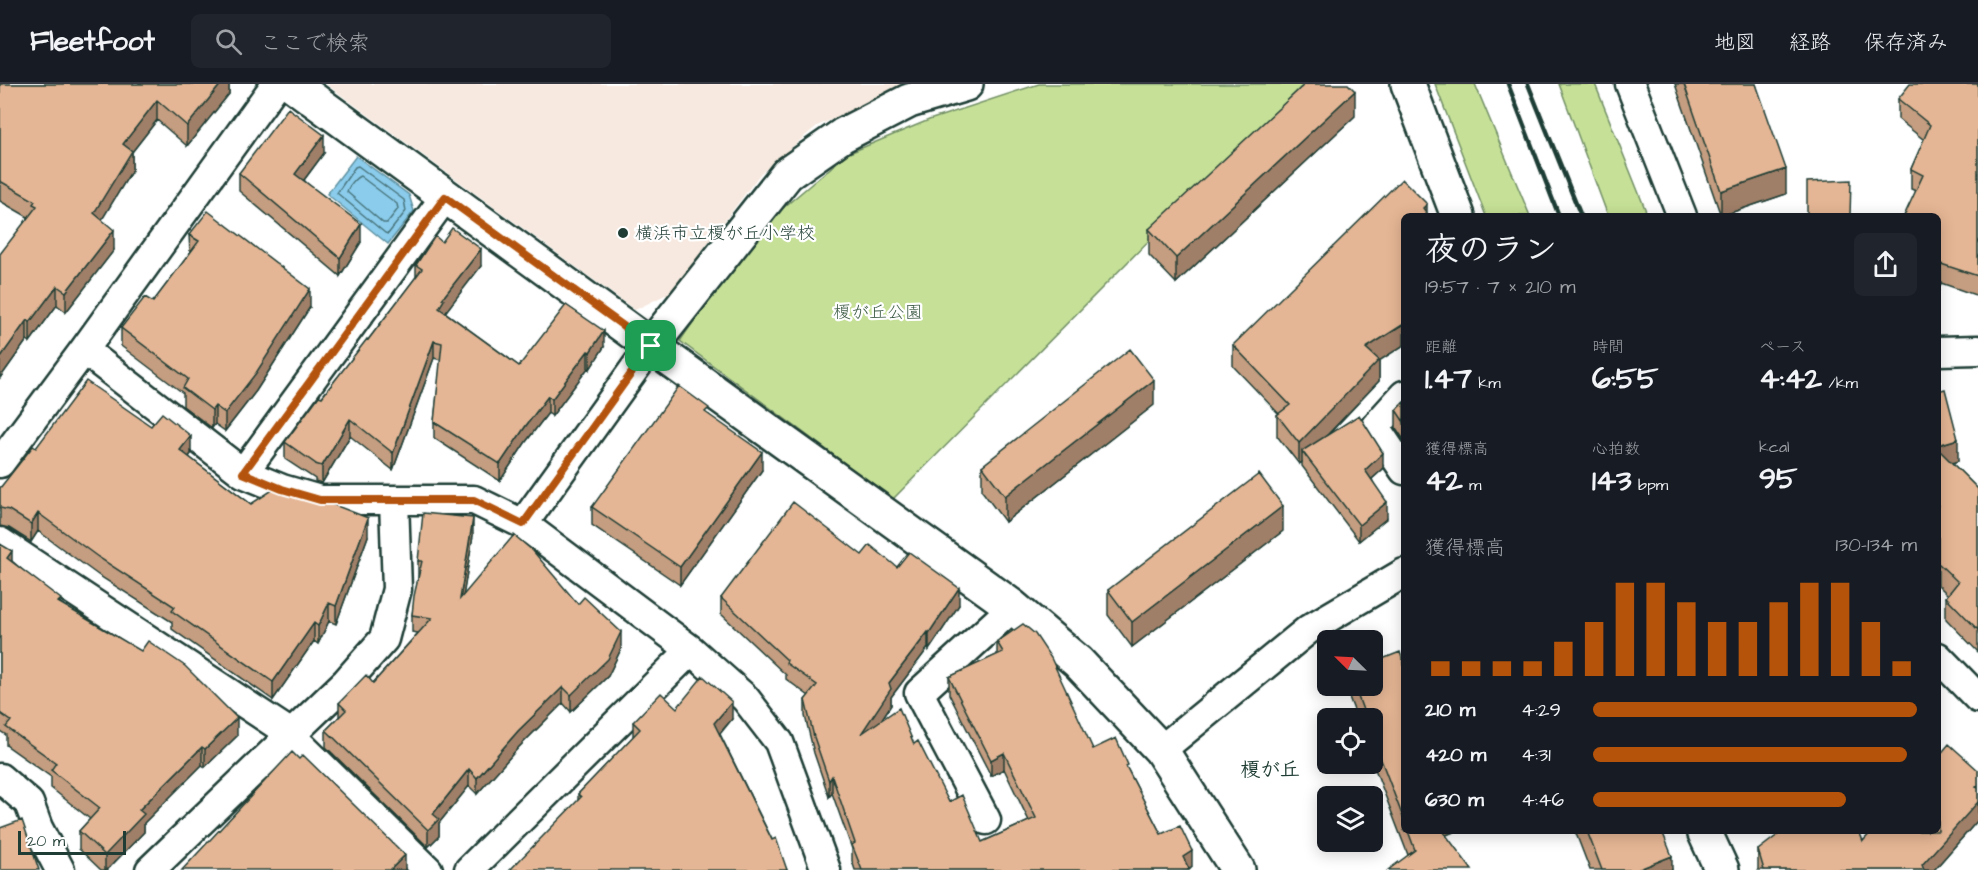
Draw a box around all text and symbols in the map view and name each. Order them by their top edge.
search box [191,14,611,68]
text: Fleetfoot [30,22,155,61]
icon: search [212,25,245,58]
text: ここで検索 [260,28,370,59]
text: 地図 [1714,28,1756,57]
text: 経路 [1789,28,1831,57]
text: 保存済み [1864,28,1948,57]
place label: 横浜市立榎が丘小学校 [635,221,815,246]
marker: 横浜市立榎が丘小学校 [616,226,630,240]
text: 夜のラン [1425,227,1557,273]
button: share [1854,233,1917,296]
text: 19:57 · 7 × 210 m [1425,273,1576,301]
park label: 榎が丘公園 [833,300,923,325]
pin [625,320,676,371]
icon: arrive [634,329,667,362]
text: 距離 [1425,336,1457,358]
text: 時間 [1592,336,1624,358]
text: ペース [1759,336,1806,358]
text: 1.47 [1425,358,1472,400]
text: 6:55 [1592,358,1658,400]
text: 4:42 [1759,358,1822,400]
text: km [1472,372,1501,394]
text: /km [1822,372,1858,394]
text: kcal [1759,436,1790,458]
text: 獲得標高 [1425,438,1489,460]
text: 心拍数 [1592,438,1640,460]
text: 95 [1759,458,1797,500]
text: 42 [1425,460,1463,502]
text: 143 [1592,460,1632,502]
text: m [1463,474,1481,496]
text: bpm [1632,474,1668,496]
text: 130–134 m [1836,531,1917,559]
text: 獲得標高 [1425,534,1505,562]
north arrow [1317,630,1383,696]
map controls [1317,630,1383,852]
text: 210 m [1425,696,1475,724]
text: 4:29 [1521,696,1561,724]
button: locate [1317,708,1383,774]
text: 420 m [1425,741,1486,769]
text: 4:31 [1521,741,1551,769]
district label: 榎が丘 [1240,756,1300,784]
button: layers [1317,786,1383,852]
text: 630 m [1425,786,1484,814]
text: 4:46 [1521,786,1564,814]
scale bar [18,828,126,856]
text: 20 m [27,830,65,852]

